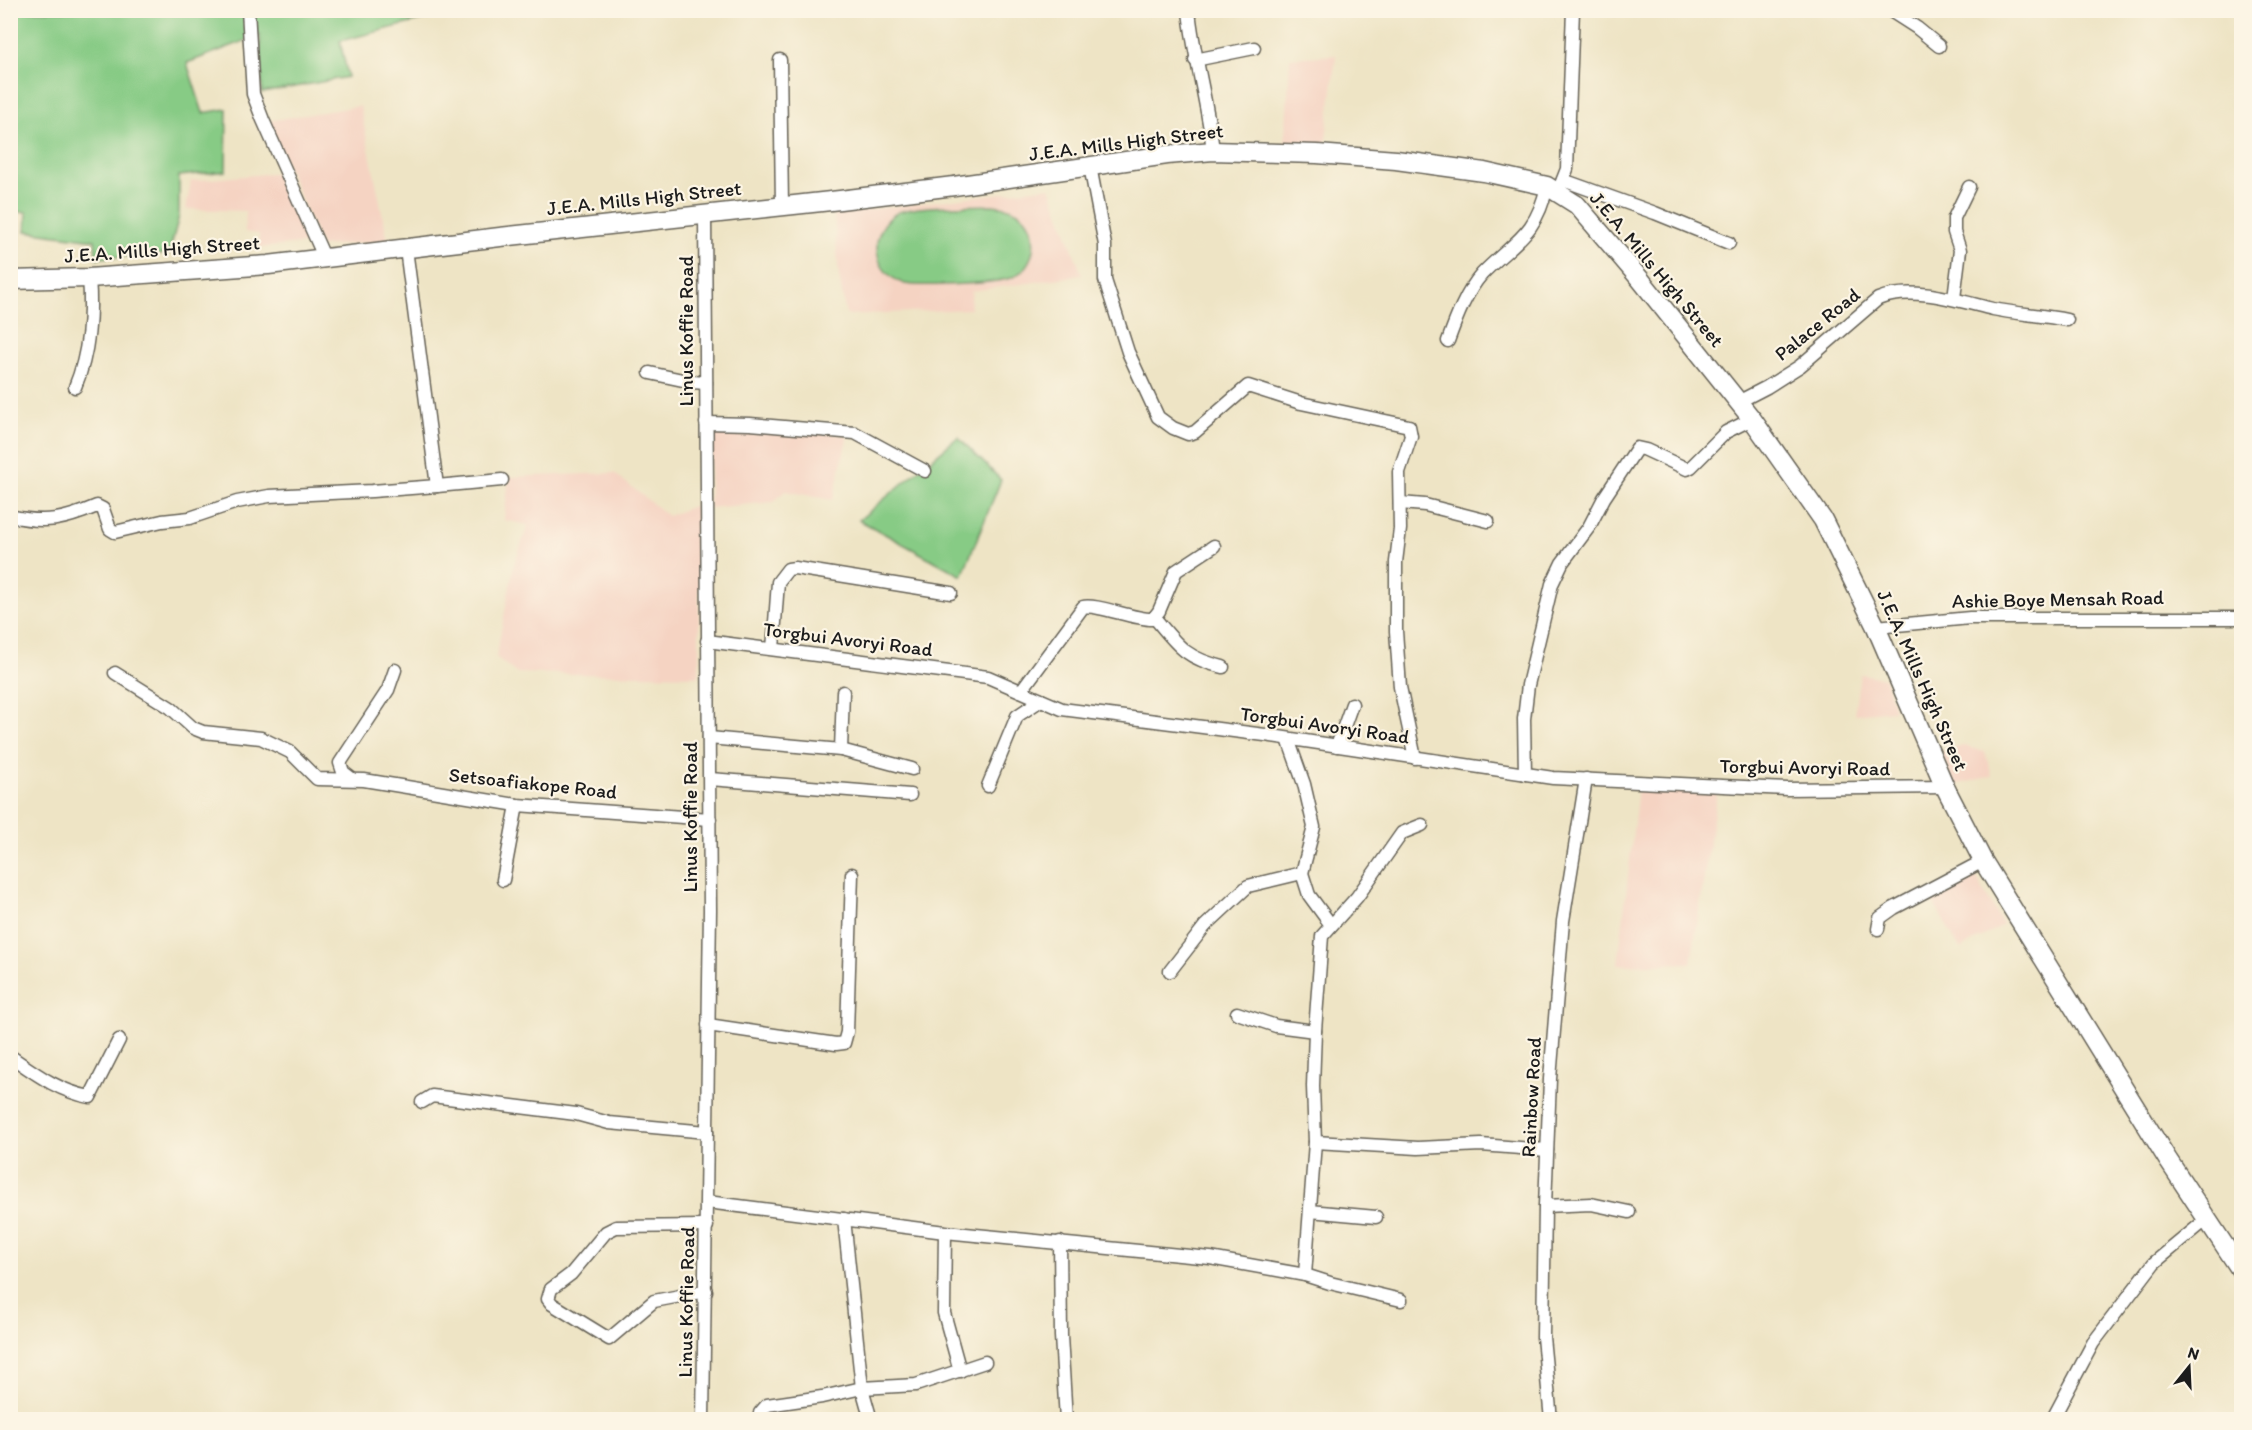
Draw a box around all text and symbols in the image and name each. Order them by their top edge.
street label: J.E.A. Mills High Street [1027,118,1225,166]
street label: J.E.A. Mills High Street [545,176,743,220]
street label: J.E.A. Mills High Street [1585,186,1729,352]
street label: J.E.A. Mills High Street [64,230,261,268]
street label: Linus Koffie Road [674,255,698,407]
street label: Palace Road [1769,282,1865,366]
street label: Ashie Boye Mensah Road [1952,585,2164,613]
street label: J.E.A. Mills High Street [1872,586,1974,775]
street label: Torgbui Avoryi Road [762,617,934,661]
street label: Torgbui Avoryi Road [1239,701,1411,749]
street label: Linus Koffie Road [678,741,702,893]
street label: Torgbui Avoryi Road [1719,754,1891,780]
street label: Setsoafiakope Road [448,762,618,804]
street label: Rainbow Road [1516,1036,1546,1158]
street label: Linus Koffie Road [673,1226,699,1378]
north arrow [2159,1337,2219,1397]
text: N [2185,1343,2202,1364]

